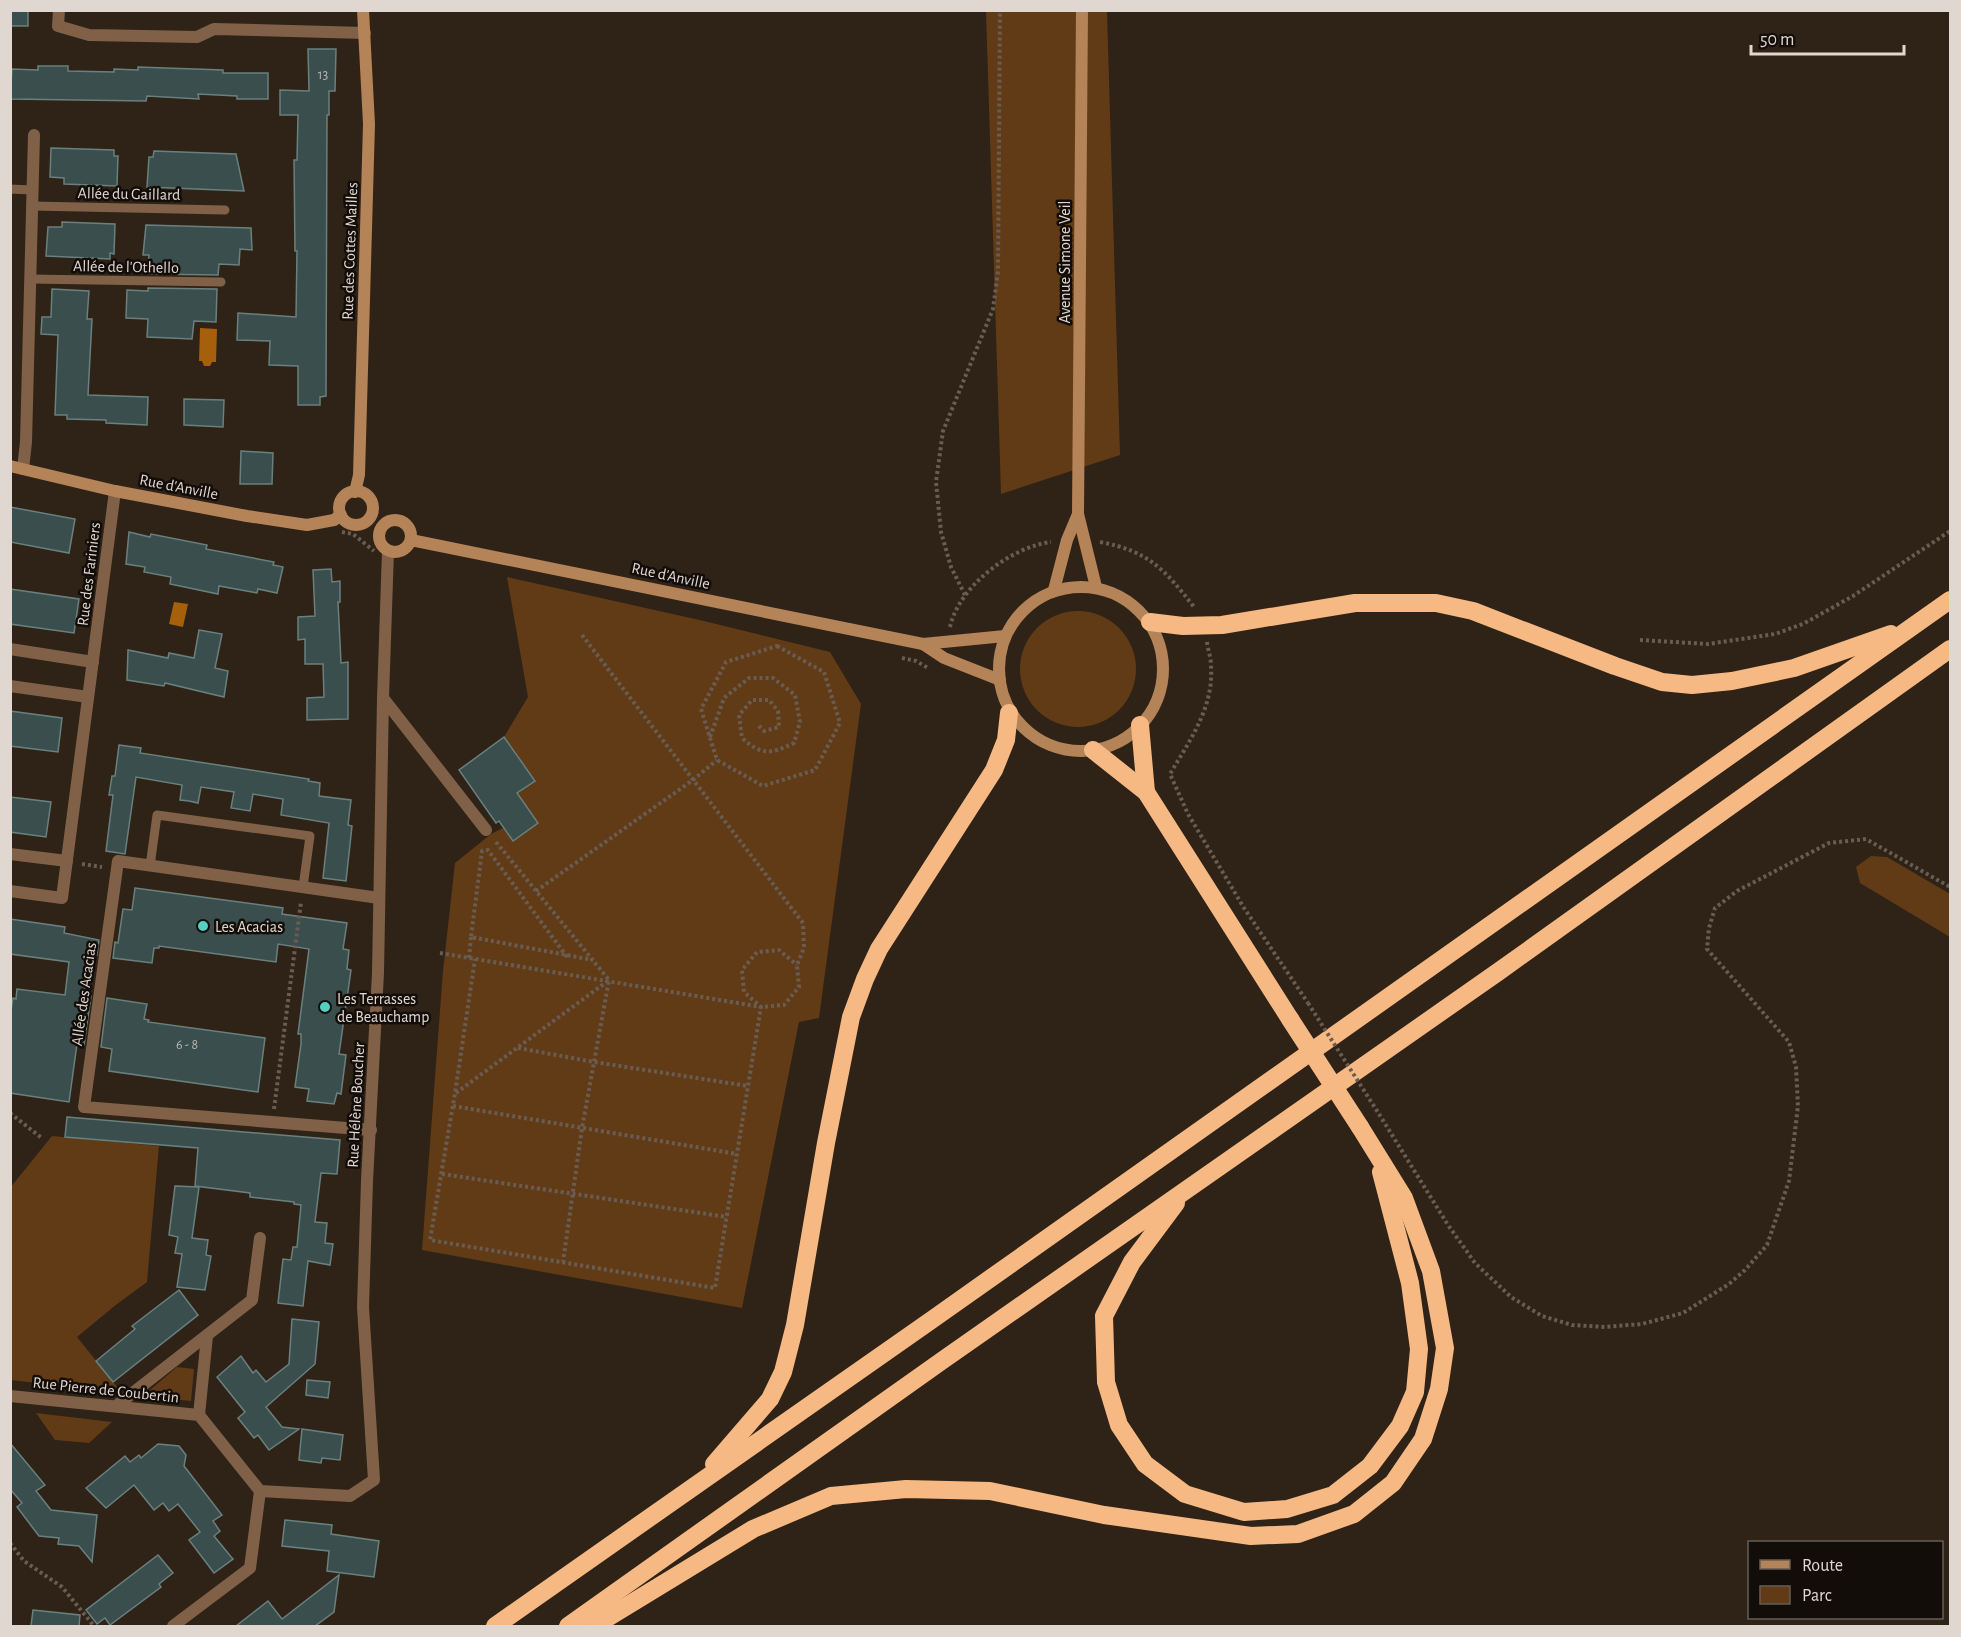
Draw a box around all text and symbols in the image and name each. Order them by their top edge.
scale bar [1751,18,1904,56]
text: 50 m [1760,31,1794,49]
house number: 13 [318,68,329,82]
street label: Rue des Cottes Mailles [340,182,360,320]
street label: Allée du Gaillard [77,185,181,203]
street label: Avenue Simone Veil [1057,201,1073,324]
street label: Allée de l'Othello [73,258,179,276]
street label: Rue d'Anville [138,472,219,502]
street label: Rue des Fariniers [75,521,103,627]
street label: Rue d'Anville [630,560,711,592]
marker: Les Acacias [196,919,210,933]
place label: Les Acacias [215,919,283,935]
street label: Allée des Acacias [69,941,99,1047]
place label: Les Terrasses de Beauchamp [337,991,429,1025]
marker: Les Terrasses de Beauchamp [318,1000,332,1014]
house number: 6 - 8 [176,1038,198,1052]
street label: Rue Hélène Boucher [345,1041,367,1168]
street label: Rue Pierre de Coubertin [32,1374,180,1406]
legend [1748,1541,1943,1619]
text: Route [1802,1557,1843,1575]
text: Parc [1802,1587,1832,1605]

